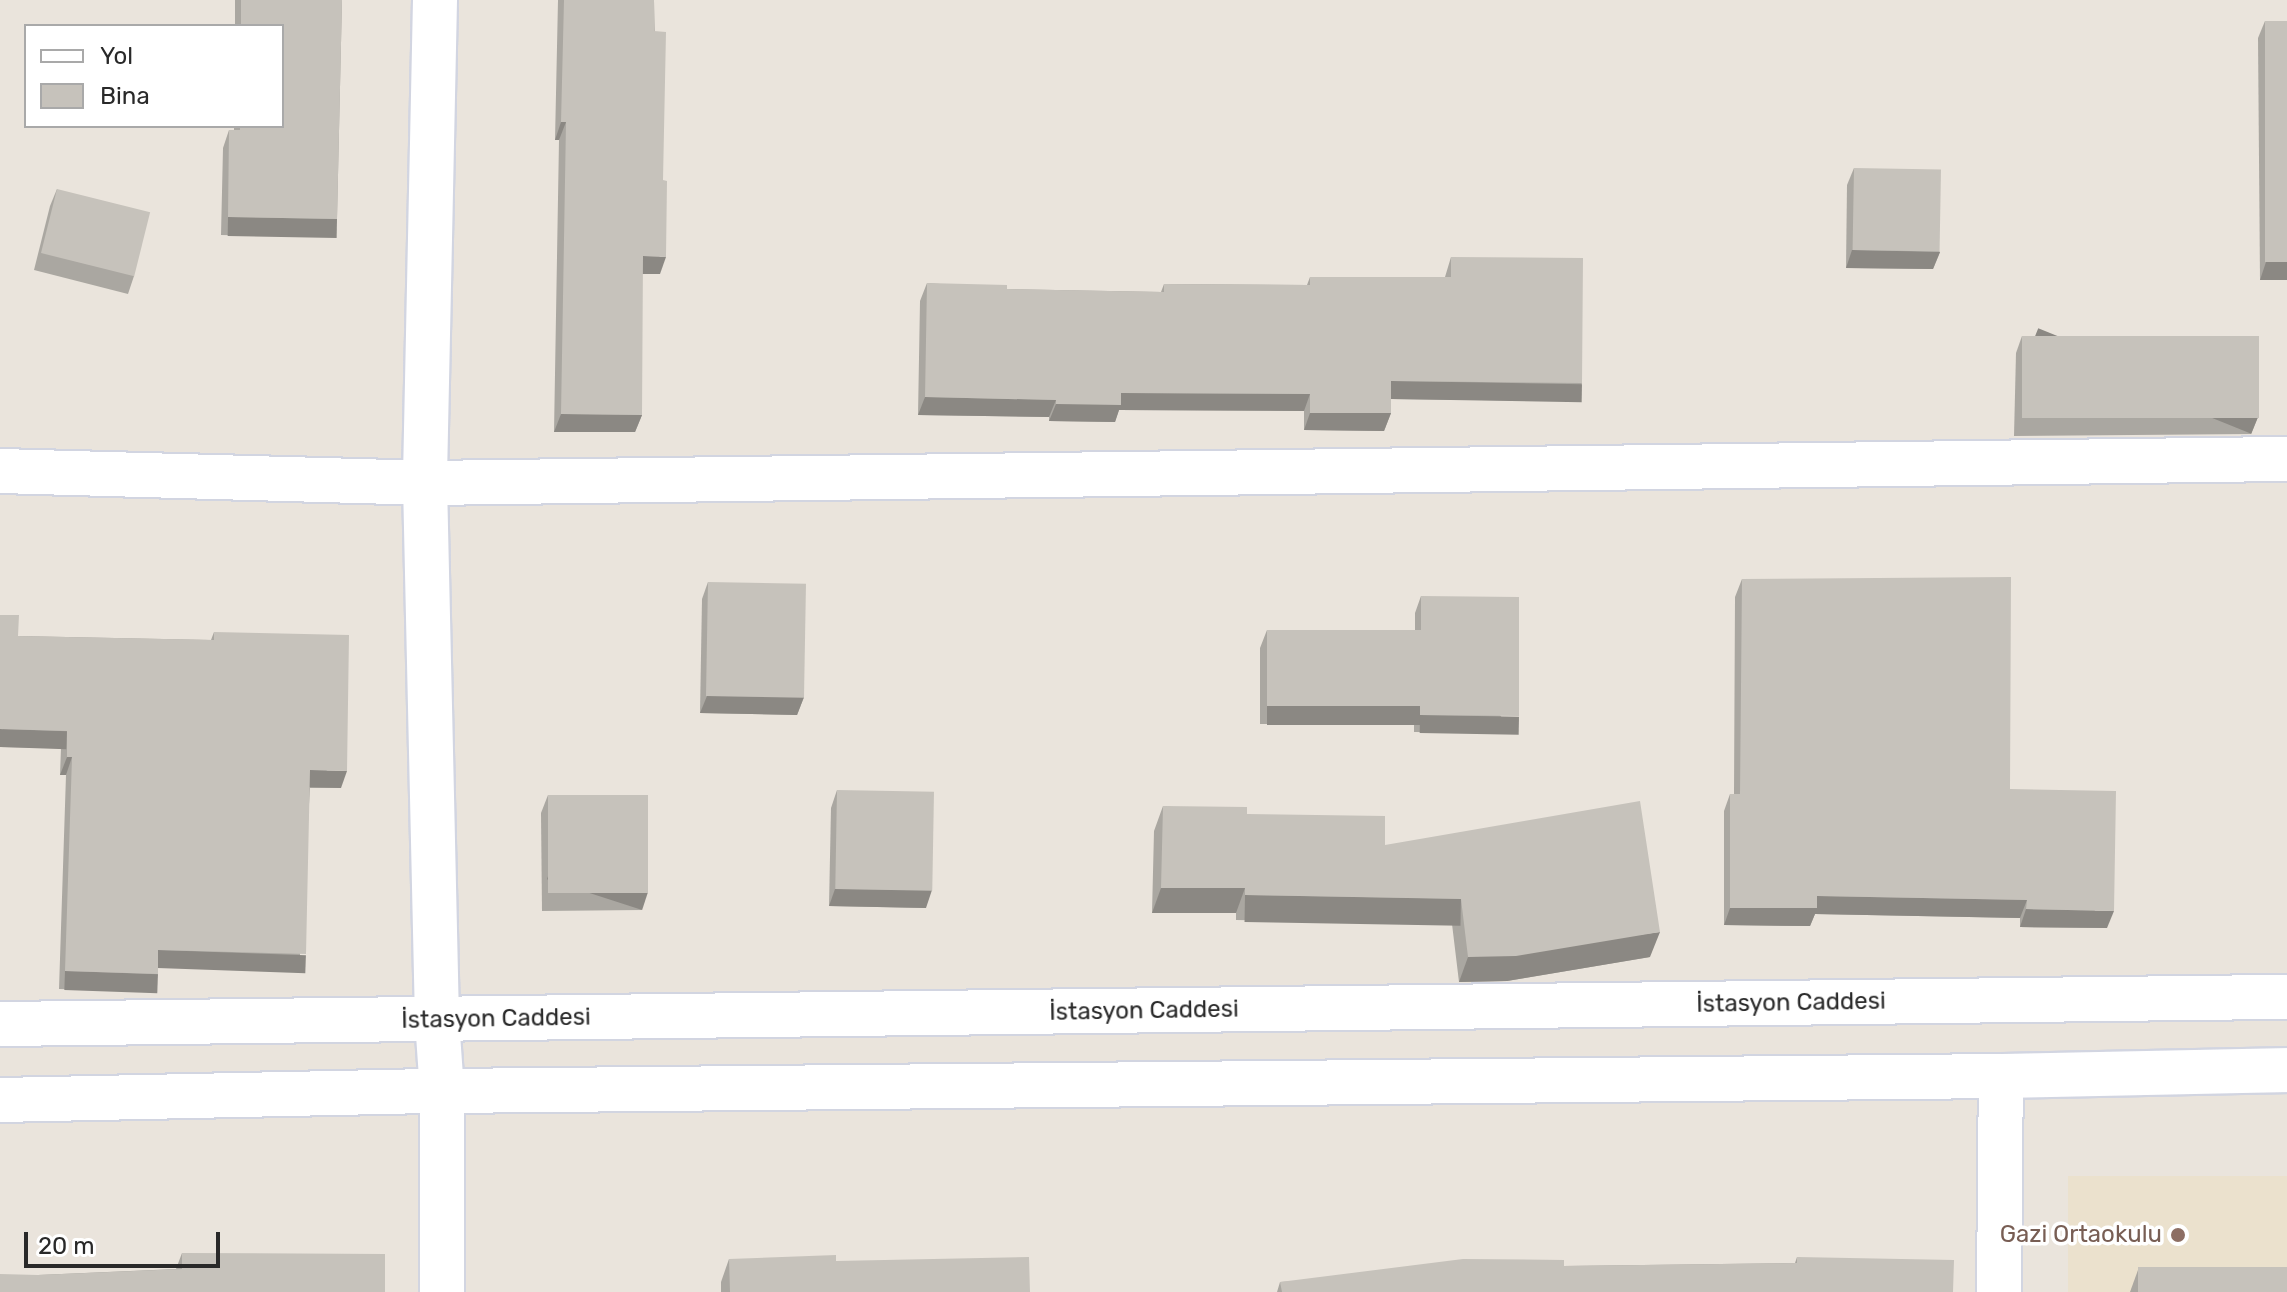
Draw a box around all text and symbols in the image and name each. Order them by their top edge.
legend [24,24,284,128]
text: Yol [100,42,133,70]
text: Bina [100,82,150,110]
street label: İstasyon Caddesi [1696,987,1886,1019]
street label: İstasyon Caddesi [1049,995,1239,1027]
street label: İstasyon Caddesi [401,1003,591,1035]
scale bar [28,1216,224,1266]
place label: Gazi Ortaokulu [2000,1221,2162,1249]
marker: Gazi Ortaokulu [2169,1226,2187,1244]
text: 20 m [38,1232,95,1260]

